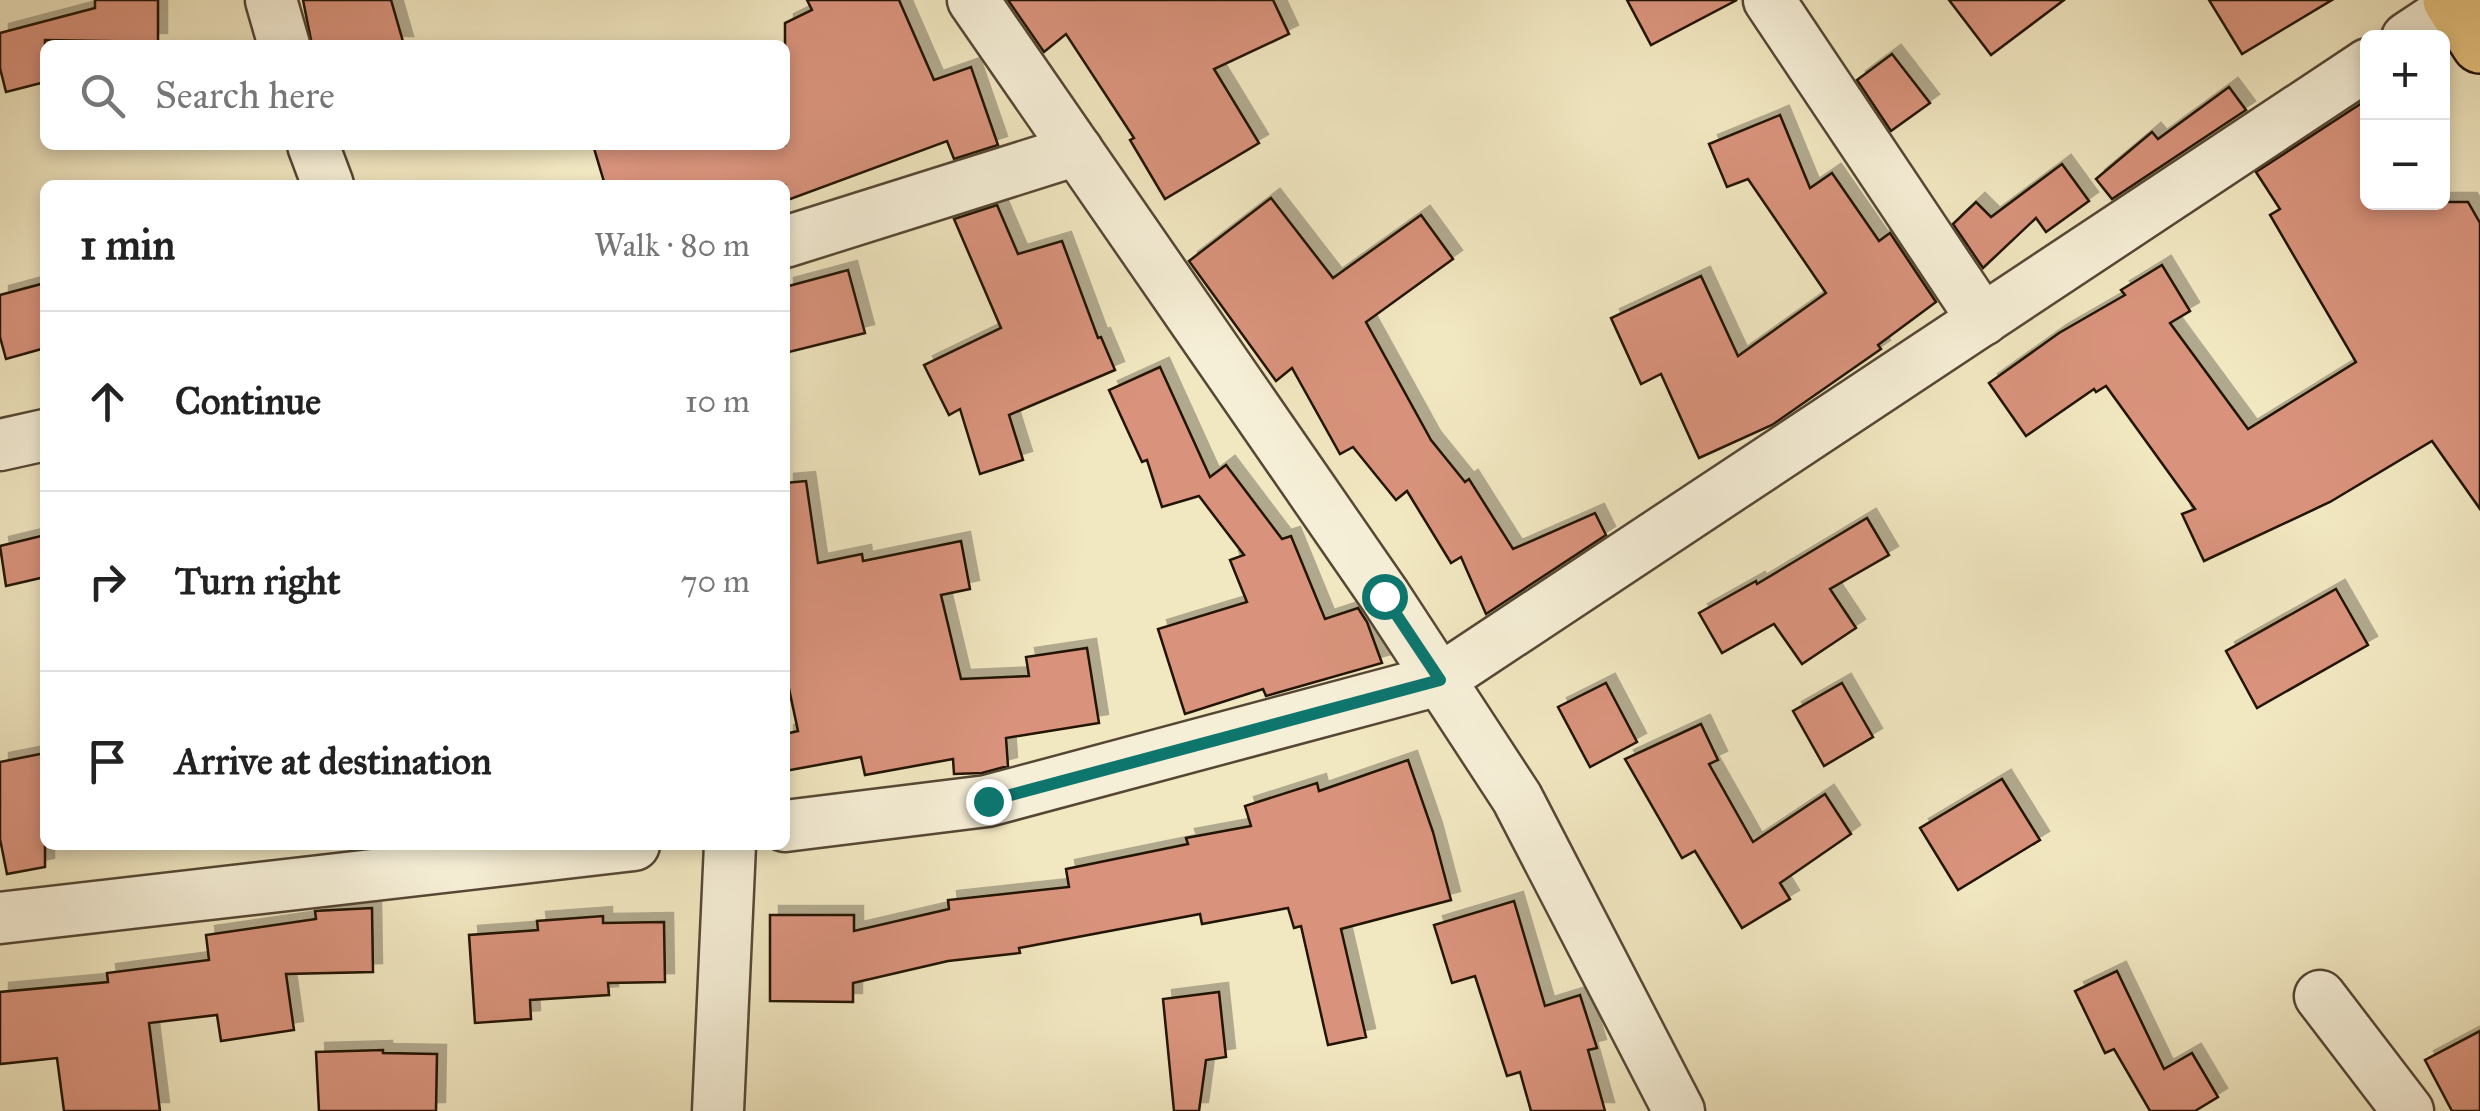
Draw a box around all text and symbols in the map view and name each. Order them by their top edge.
map controls [2360,30,2450,210]
button: + [2360,30,2450,120]
search box [40,40,790,150]
icon: search [75,68,130,123]
text: Search here [155,72,335,118]
button: − [2360,120,2450,210]
text: 1 min [80,219,175,271]
text: Walk · 80 m [594,226,750,265]
icon: ahead [80,374,135,429]
text: Continue [175,378,321,424]
text: 10 m [685,382,750,421]
icon: right [80,554,135,609]
text: Turn right [175,558,341,604]
text: 70 m [681,562,750,601]
route start [1362,574,1408,620]
icon: arrive [80,734,135,789]
text: Arrive at destination [175,738,492,784]
route end [966,779,1012,825]

